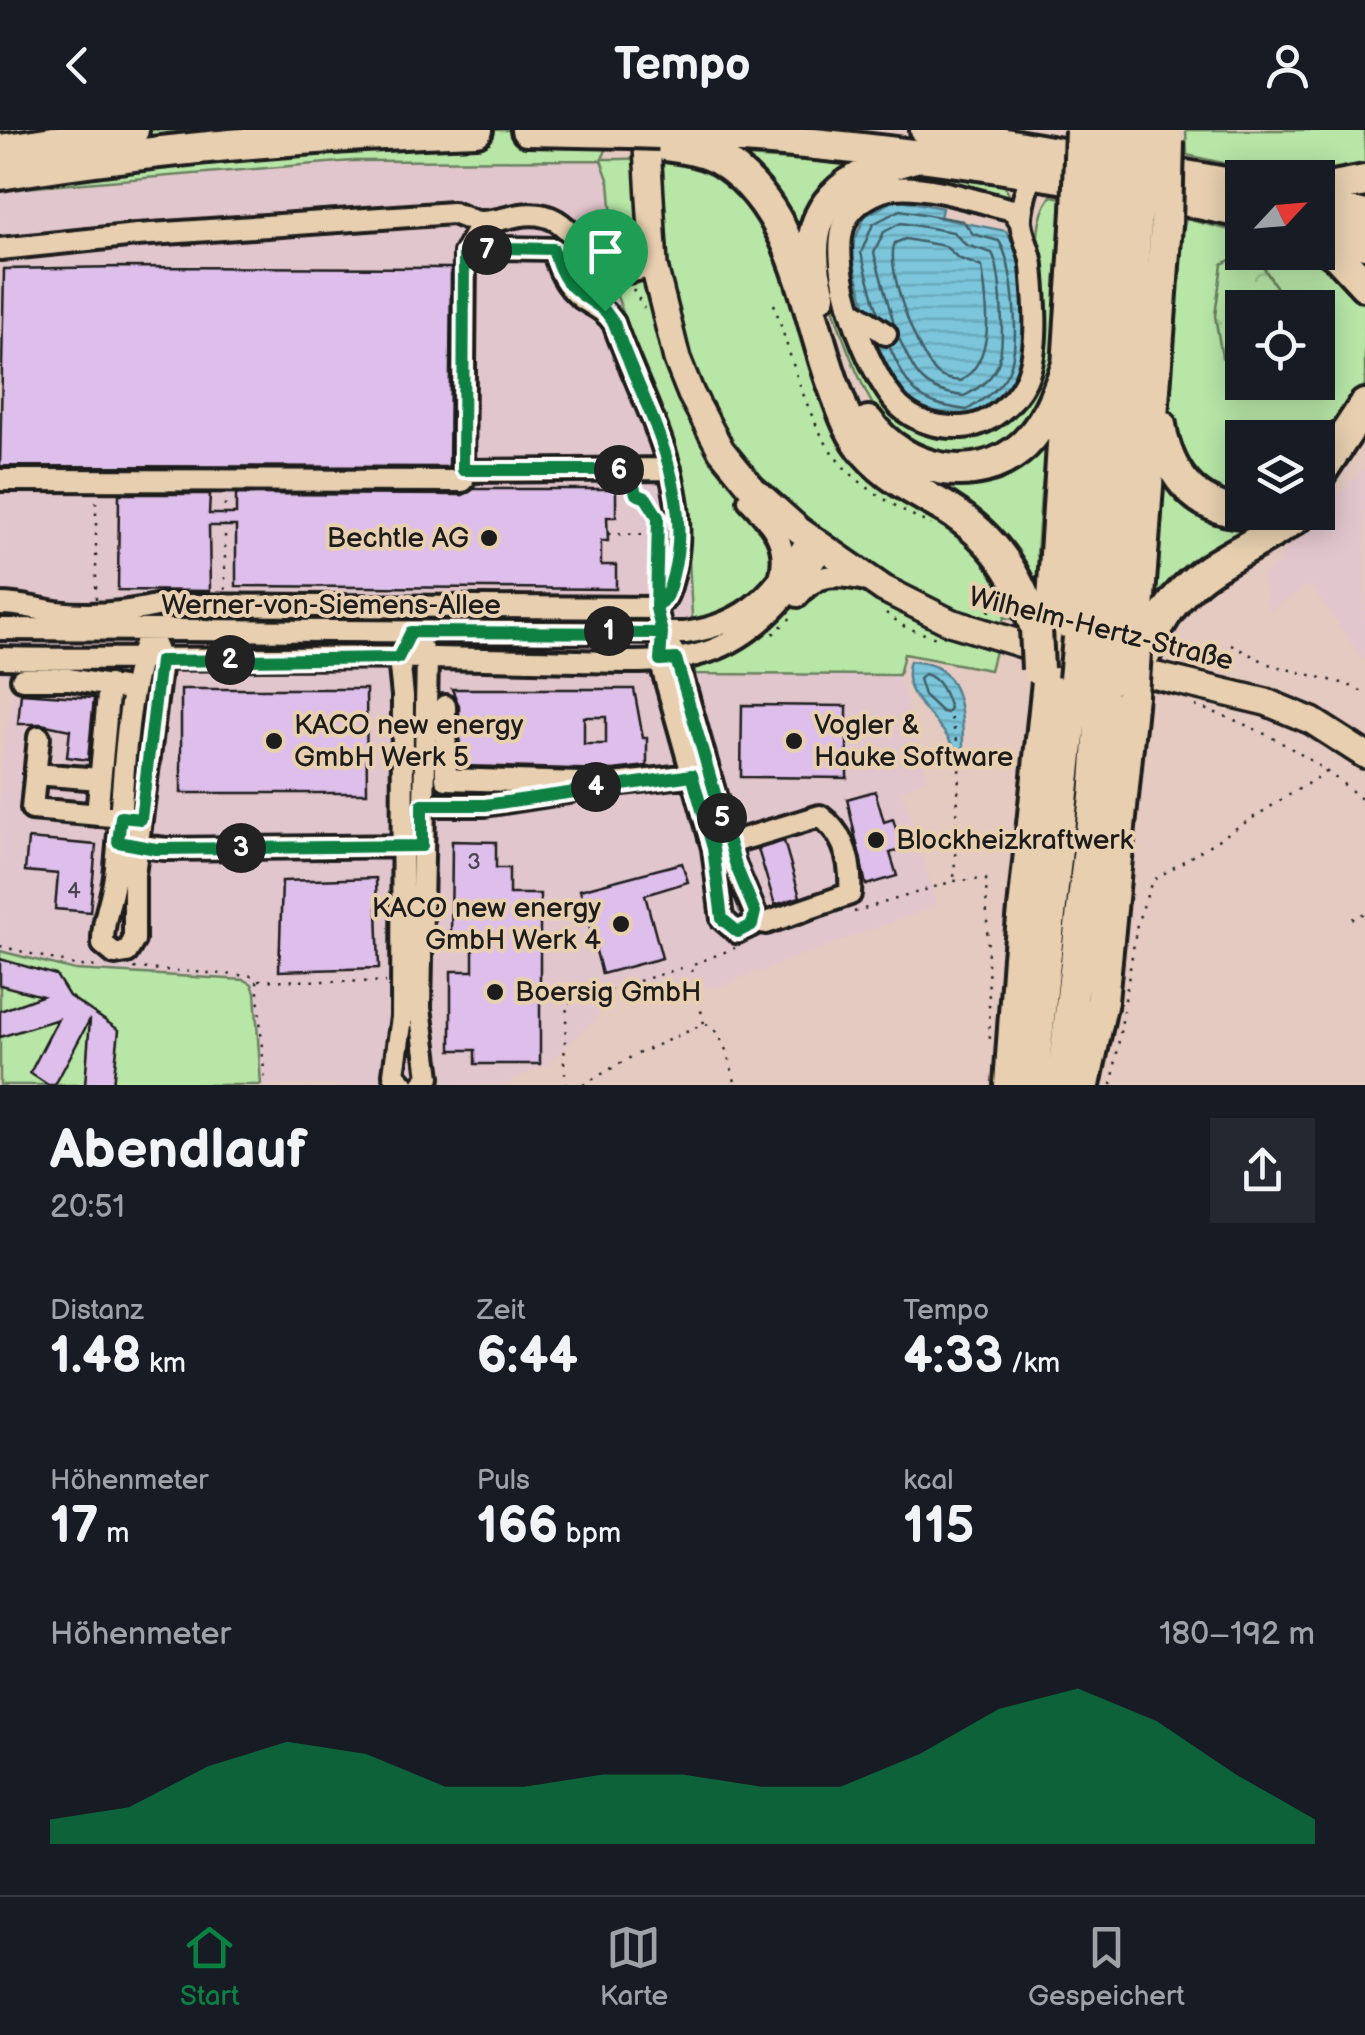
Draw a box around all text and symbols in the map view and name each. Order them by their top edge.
icon: back [50,38,105,93]
text: Tempo [614,38,751,93]
icon: person [1260,38,1315,93]
north arrow [1225,160,1335,270]
map controls [1225,160,1335,530]
pin [563,209,648,312]
icon: arrive [578,224,633,279]
pin: 7 [462,225,512,275]
text: 7 [479,233,495,266]
button: locate [1225,290,1335,400]
button: layers [1225,420,1335,530]
pin: 6 [594,445,644,495]
text: 6 [611,453,627,486]
place label: Bechtle AG [327,522,469,555]
marker: Bechtle AG [478,527,500,549]
street label: Wilhelm-Hertz-Straße [965,580,1237,678]
street label: Werner-von-Siemens-Allee [161,589,501,622]
pin: 1 [584,606,634,656]
text: 1 [603,614,615,647]
pin: 2 [205,635,255,685]
text: 2 [222,643,238,676]
place label: KACO new energy GmbH Werk 5 [294,709,524,774]
place label: Vogler & Hauke Software [814,709,1013,774]
marker: KACO new energy GmbH Werk 5 [263,730,285,752]
marker: Vogler & Hauke Software [783,730,805,752]
pin: 4 [571,762,621,812]
text: 4 [588,770,604,803]
pin: 5 [697,793,747,843]
text: 5 [714,801,730,834]
pin: 3 [216,823,266,873]
place label: Blockheizkraftwerk [896,824,1133,857]
marker: Blockheizkraftwerk [865,829,887,851]
text: 3 [233,831,249,864]
house number: 3 [467,849,481,876]
house number: 4 [67,878,81,905]
place label: KACO new energy GmbH Werk 4 [372,892,601,957]
marker: KACO new energy GmbH Werk 4 [610,913,632,935]
place label: Boersig GmbH [515,976,702,1009]
marker: Boersig GmbH [484,981,506,1003]
text: Abendlauf [50,1117,307,1184]
button: share [1210,1118,1315,1223]
text: 20:51 [50,1188,125,1227]
text: Distanz [50,1294,144,1327]
text: Zeit [477,1294,526,1327]
text: Tempo [903,1294,989,1327]
text: 1.48 [50,1327,142,1387]
text: 6:44 [477,1327,578,1387]
text: 4:33 [903,1327,1003,1387]
text: km [142,1347,186,1380]
text: /km [1003,1347,1060,1380]
text: Höhenmeter [50,1464,208,1497]
text: Puls [477,1464,530,1497]
text: kcal [903,1464,954,1497]
text: 17 [50,1497,99,1557]
text: 166 [477,1497,558,1557]
text: 115 [903,1497,974,1557]
text: m [99,1517,129,1550]
text: bpm [558,1517,621,1550]
text: Höhenmeter [50,1615,231,1654]
text: 180–192 m [1159,1615,1315,1654]
tab: Start [180,1920,240,2013]
tab: Karte [600,1920,668,2013]
tab: Gespeichert [1028,1920,1185,2013]

